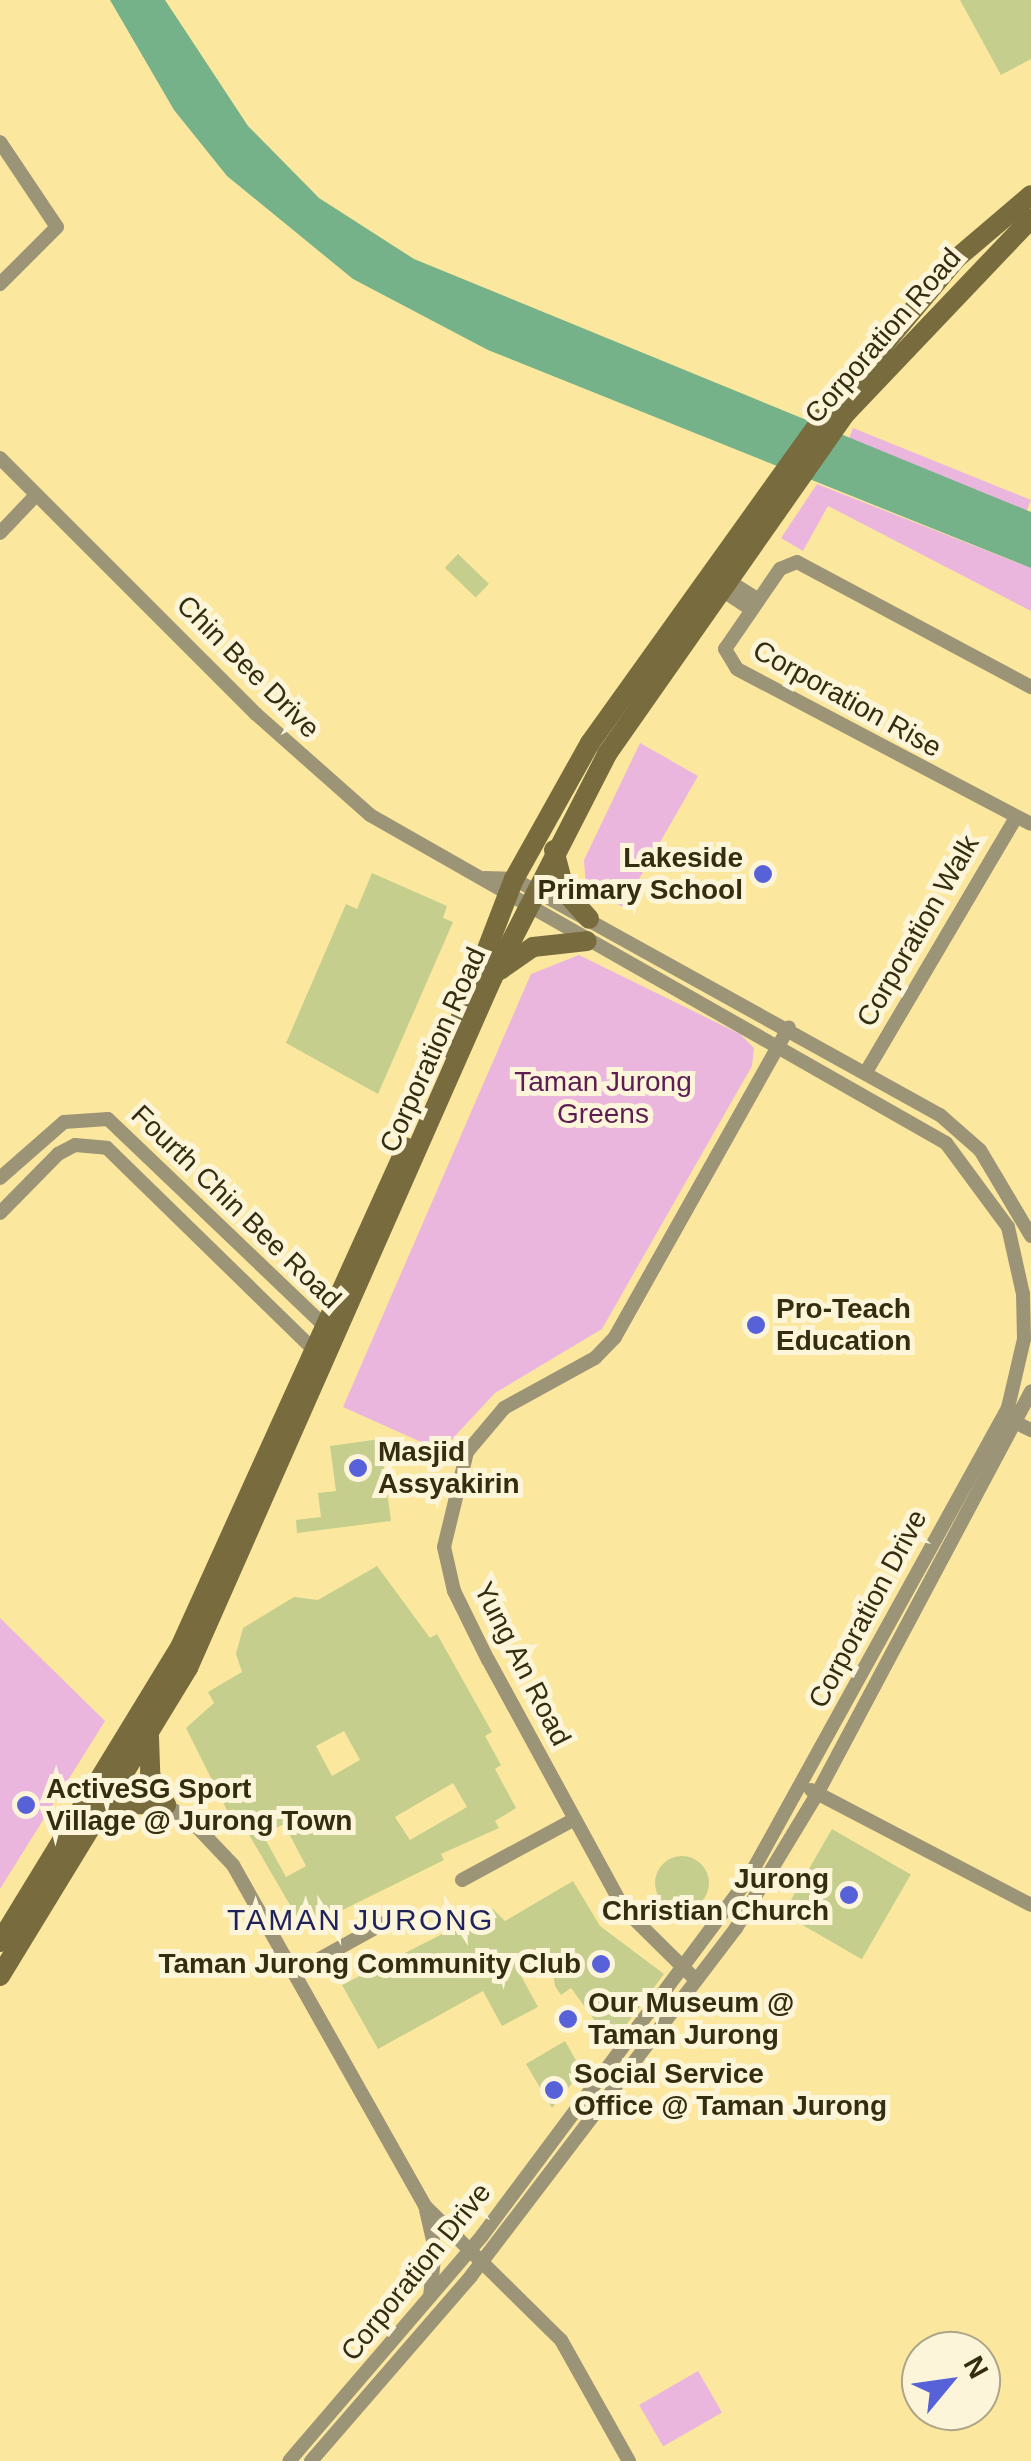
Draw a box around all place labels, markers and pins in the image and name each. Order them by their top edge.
place label: Lakeside Primary School [538,841,743,907]
marker: Lakeside Primary School [752,863,774,885]
place label: Pro-Teach Education [776,1292,911,1358]
marker: Pro-Teach Education [745,1314,767,1336]
place label: Masjid Assyakirin [378,1435,520,1501]
marker: Masjid Assyakirin [347,1457,369,1479]
place label: ActiveSG Sport Village @ Jurong Town [46,1772,352,1838]
marker: ActiveSG Sport Village @ Jurong Town [15,1794,37,1816]
place label: Jurong Christian Church [602,1862,829,1928]
marker: Jurong Christian Church [838,1884,860,1906]
place label: Taman Jurong Community Club [158,1947,581,1981]
marker: Taman Jurong Community Club [590,1953,612,1975]
place label: Our Museum @ Taman Jurong [588,1986,794,2052]
marker: Our Museum @ Taman Jurong [557,2008,579,2030]
place label: Social Service Office @ Taman Jurong [574,2057,887,2123]
marker: Social Service Office @ Taman Jurong [543,2079,565,2101]

